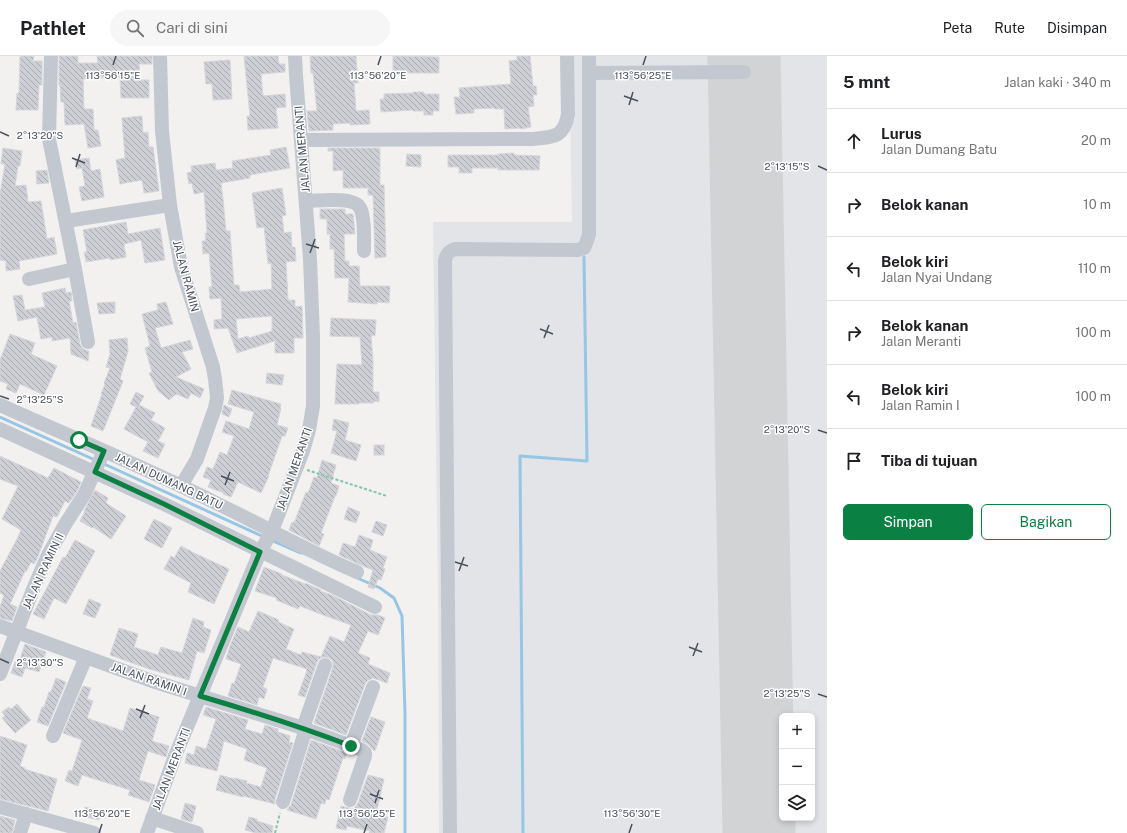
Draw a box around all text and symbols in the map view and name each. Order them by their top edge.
search box [110,10,390,46]
text: Pathlet [20,17,86,39]
icon: search [124,17,146,39]
text: Cari di sini [156,19,228,36]
text: Peta [943,20,972,36]
text: Rute [994,20,1025,36]
text: Disimpan [1047,20,1107,36]
text: 113°56'15"E [85,69,141,81]
text: 113°56'20"E [350,69,406,81]
text: 113°56'25"E [614,69,672,81]
text: 5 mnt [843,72,890,92]
text: Jalan kaki · 340 m [1004,75,1111,90]
street label: JALAN MERANTI [292,105,312,193]
text: Lurus [881,125,922,142]
text: 2°13'20"S [17,129,64,141]
icon: ahead [843,130,865,152]
text: 20 m [1081,133,1111,148]
text: Jalan Dumang Batu [881,142,997,157]
text: 2°13'15"S [765,160,810,172]
icon: right [843,194,865,216]
text: Belok kanan [881,196,968,213]
text: 10 m [1083,197,1111,212]
street label: JALAN RAMIN [171,239,201,313]
text: Belok kiri [881,253,948,270]
icon: left [843,258,865,280]
text: 110 m [1078,261,1111,276]
text: Jalan Nyai Undang [881,270,992,285]
text: Belok kanan [881,317,968,334]
icon: right [843,322,865,344]
text: 100 m [1075,325,1111,340]
text: Jalan Meranti [881,334,961,349]
text: Belok kiri [881,381,948,398]
icon: left [843,386,865,408]
text: 100 m [1075,389,1111,404]
text: 2°13'25"S [17,393,64,405]
text: Jalan Ramin I [881,398,960,413]
text: 2°13'20"S [764,423,811,435]
street label: JALAN MERANTI [274,426,314,512]
route start [70,431,88,449]
icon: arrive [843,450,865,472]
street label: JALAN DUMANG BATU [113,451,225,511]
text: Tiba di tujuan [881,452,977,469]
button: Simpan [843,504,973,540]
button: Bagikan [981,504,1111,540]
street label: JALAN RAMIN II [20,531,66,611]
text: 2°13'30"S [17,656,64,668]
street label: JALAN RAMIN I [110,660,188,698]
text: 2°13'25"S [764,687,811,699]
map controls [779,713,815,821]
button: + [779,713,815,749]
street label: JALAN MERANTI [150,726,192,812]
route end [342,737,360,755]
button: − [779,749,815,785]
button: layers [779,785,815,821]
text: 113°56'20"E [74,807,130,819]
text: 113°56'25"E [338,807,396,819]
text: 113°56'30"E [604,807,661,819]

